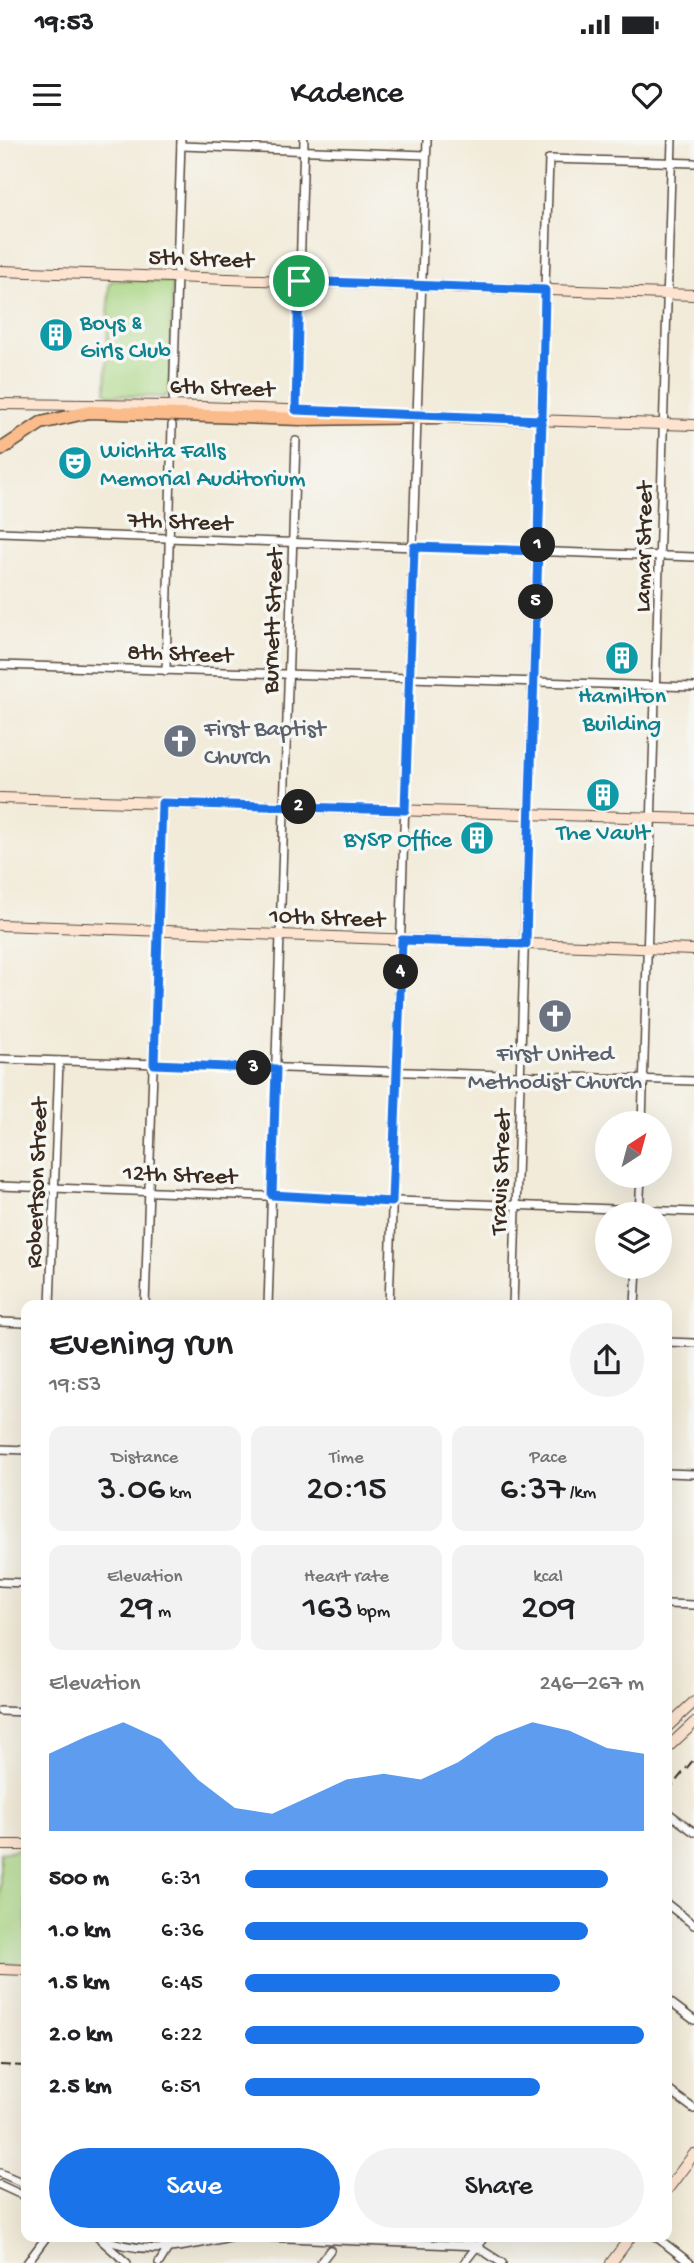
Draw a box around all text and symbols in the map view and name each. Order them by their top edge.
text: 19:53 [35,9,94,40]
icon: menu [28,76,66,114]
text: Kadence [290,76,404,114]
icon: heart [628,76,666,114]
street label: 5th Street [148,244,256,277]
pin [269,251,329,311]
icon: arrive [280,262,318,300]
place label: Boys & Girls Club [79,310,171,367]
building icon: Boys & Girls Club [37,316,75,354]
street label: 6th Street [169,373,277,406]
place label: Wichita Falls Memorial Auditorium [100,438,305,495]
theatre icon: Wichita Falls Memorial Auditorium [56,444,94,482]
street label: Lamar Street [630,479,661,613]
street label: 7th Street [126,507,235,540]
pin: 1 [520,528,556,562]
text: 1 [534,533,541,556]
street label: Burnett Street [257,546,292,695]
pin: 5 [518,584,554,620]
text: 5 [531,590,541,613]
street label: 8th Street [127,639,235,672]
building icon: Hamilton Building [603,639,641,677]
place label: Hamilton Building [578,683,667,740]
place label: First Baptist Church [203,716,328,773]
church icon: First Baptist Church [161,722,199,760]
building icon: The Vault [584,776,622,814]
pin: 2 [282,790,316,824]
text: 2 [294,795,303,818]
building icon: BYSP Office [458,819,496,857]
place label: The Vault [554,820,652,849]
place label: BYSP Office [343,827,453,856]
street label: 10th Street [268,903,387,936]
pin: 4 [384,954,418,990]
text: 4 [396,960,405,983]
church icon: First United Methodist Church [536,997,574,1035]
place label: First United Methodist Church [468,1041,642,1098]
pin: 3 [236,1051,272,1086]
text: 3 [249,1056,258,1079]
street label: Robertson Street [21,1095,56,1269]
street label: Travis Street [486,1107,519,1237]
north arrow [595,1111,672,1188]
map controls [595,1111,672,1279]
street label: 12th Street [121,1160,239,1193]
button: layers [595,1202,672,1279]
button: share [570,1323,644,1397]
text: Evening run [49,1324,233,1368]
text: 19:53 [49,1372,101,1399]
text: Distance [111,1447,178,1470]
text: Time [329,1447,364,1470]
text: Pace [530,1447,567,1470]
text: 3.06 [98,1470,165,1511]
text: 20:15 [306,1470,387,1511]
text: 6:37 [500,1470,565,1511]
text: km [165,1482,191,1505]
text: /km [565,1482,596,1505]
text: Elevation [107,1566,183,1589]
text: Heart rate [304,1566,389,1589]
text: kcal [533,1566,563,1589]
text: 29 [118,1589,153,1630]
text: 163 [303,1589,353,1630]
text: 209 [521,1589,575,1630]
text: m [153,1601,171,1624]
text: bpm [353,1601,390,1624]
text: Elevation [49,1671,140,1698]
text: 246–267 m [539,1671,644,1698]
text: 500 m [49,1866,109,1893]
text: 6:31 [161,1866,201,1893]
text: 1.0 km [49,1918,111,1945]
text: 6:36 [161,1918,203,1945]
text: 1.5 km [49,1970,110,1997]
text: 6:45 [161,1970,203,1997]
text: 2.0 km [49,2022,113,2049]
text: 6:22 [161,2022,202,2049]
text: 2.5 km [49,2074,112,2101]
text: 6:51 [161,2074,201,2101]
button: Save [49,2148,340,2228]
button: Share [354,2148,644,2228]

